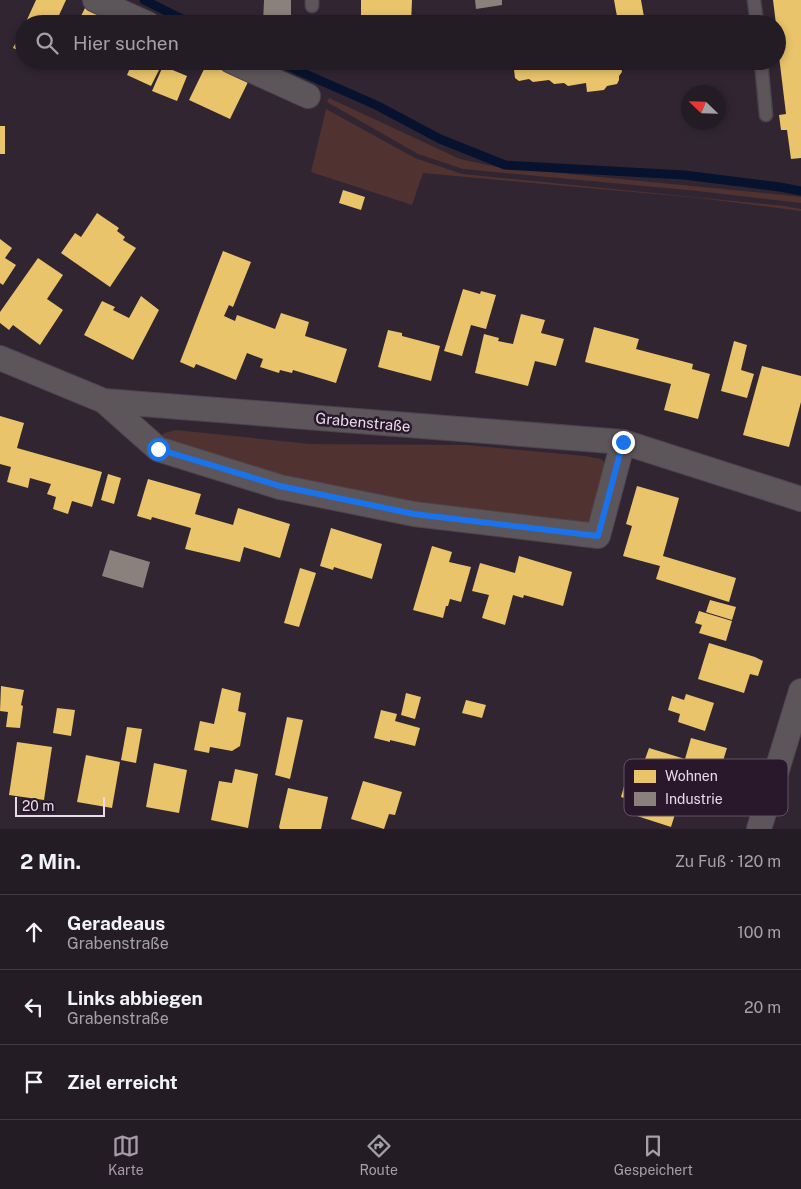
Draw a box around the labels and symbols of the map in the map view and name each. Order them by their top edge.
north arrow [681,85,726,130]
street label: Grabenstraße [315,409,411,435]
route end [612,431,635,454]
route start [147,438,170,461]
legend [624,759,788,816]
text: Wohnen [665,768,718,784]
text: Industrie [665,791,723,807]
scale bar [15,794,105,817]

